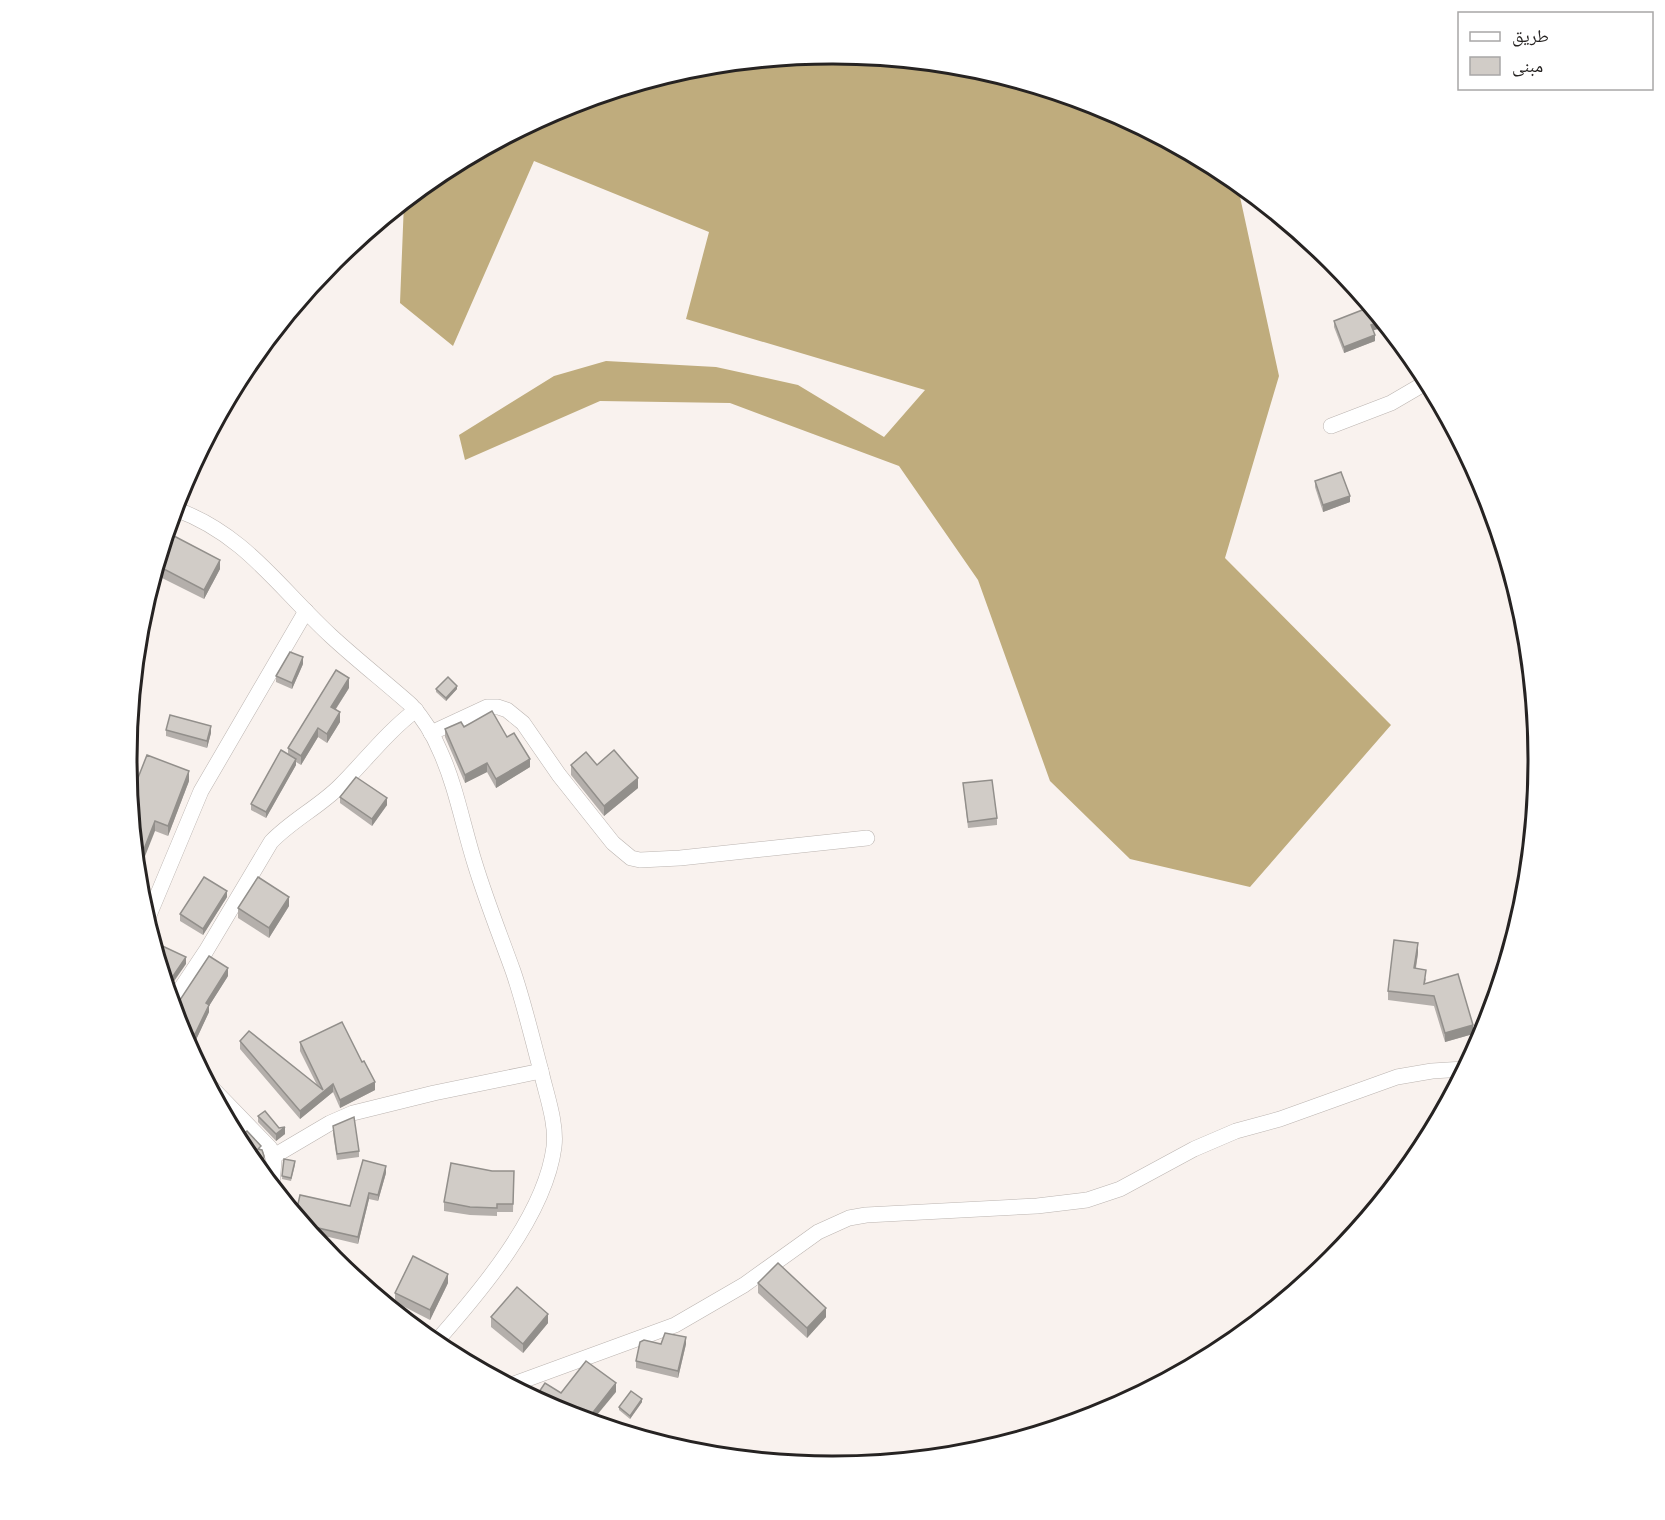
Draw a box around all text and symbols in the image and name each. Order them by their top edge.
legend [1458,12,1653,90]
text: طريق [1512,24,1549,48]
text: مبنى [1512,54,1543,78]

